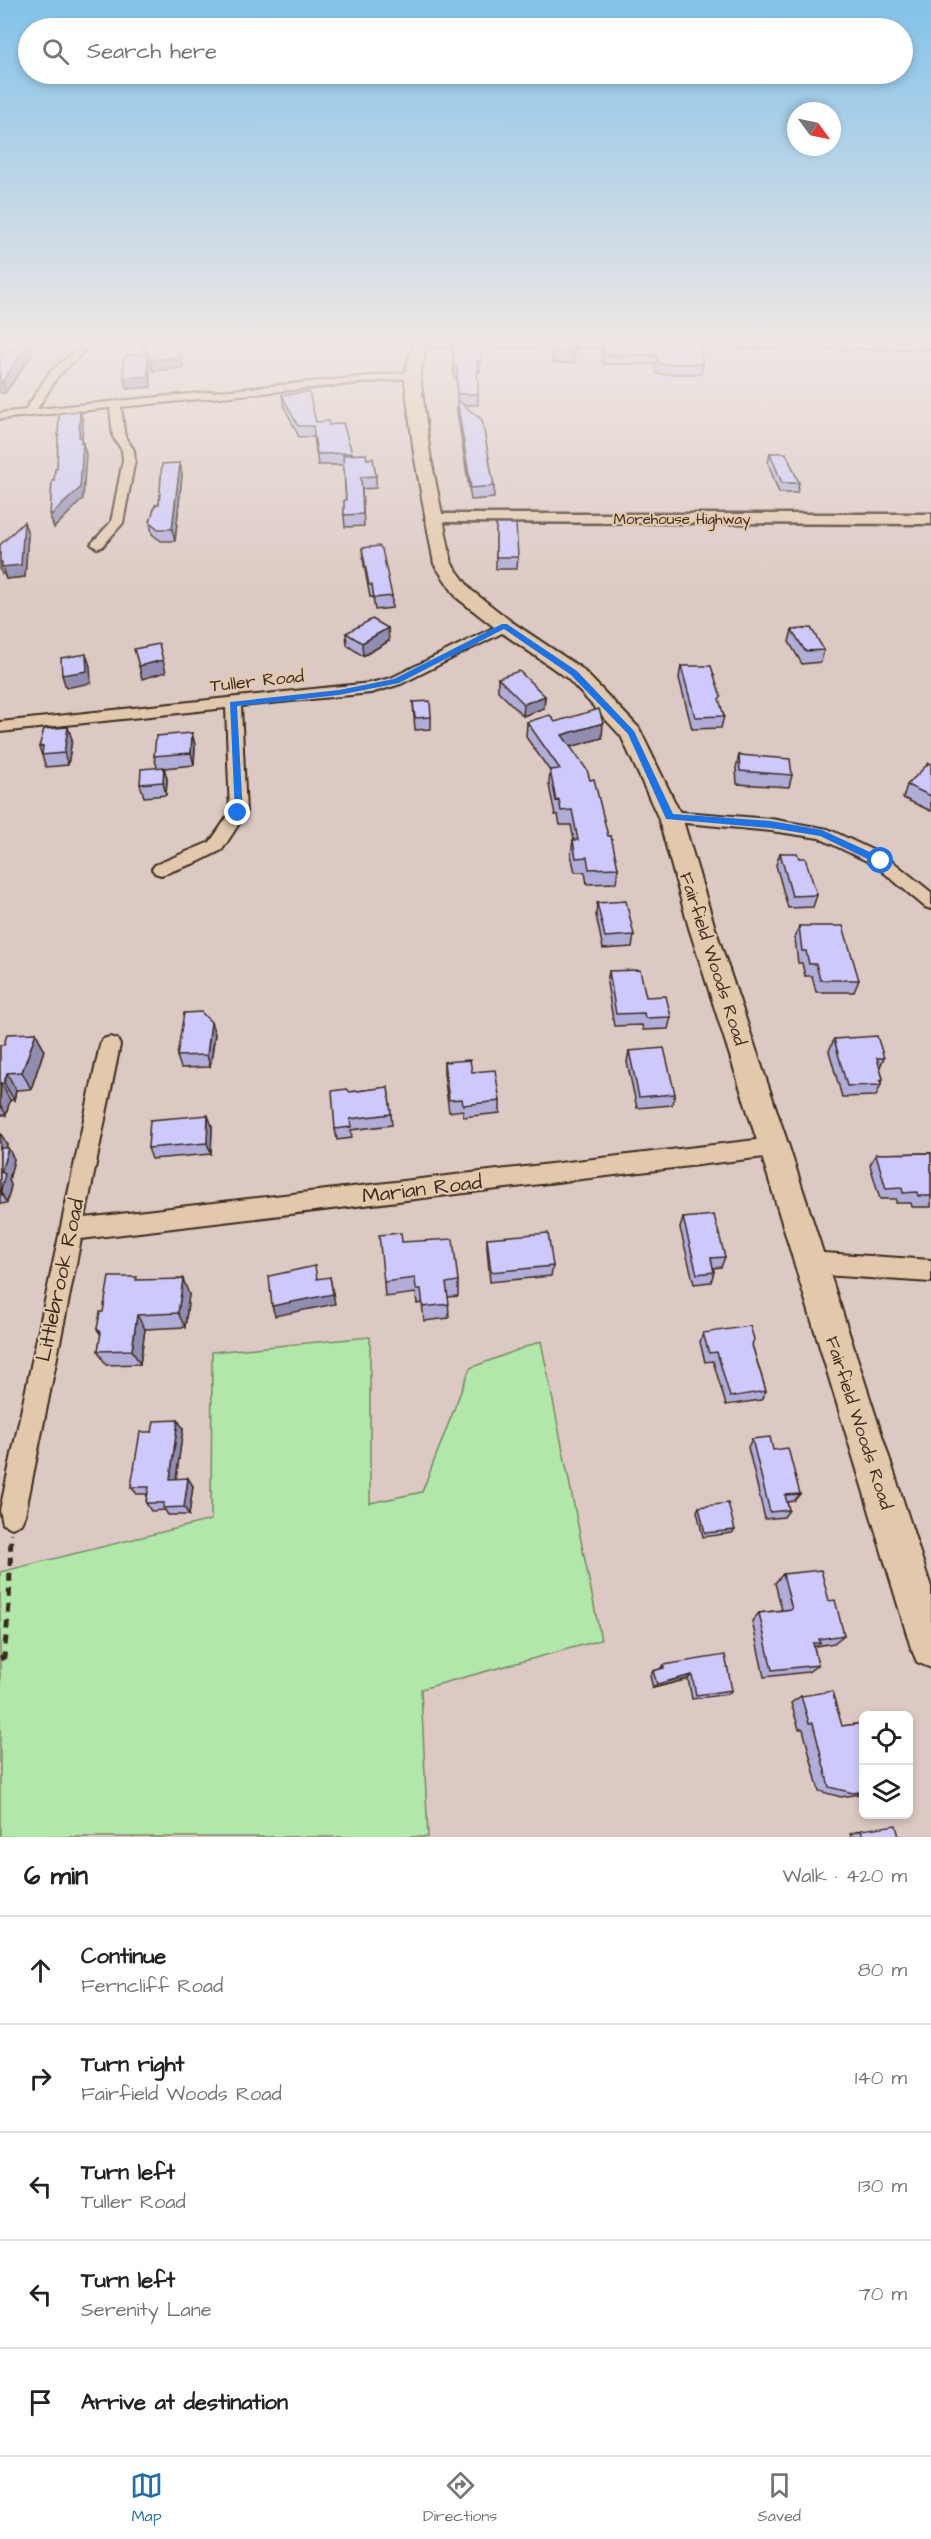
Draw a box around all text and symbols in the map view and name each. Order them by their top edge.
search box [18,18,913,84]
icon: search [39,35,72,68]
text: Search here [87,36,217,67]
north arrow [787,102,841,156]
street label: Morehouse Highway [614,509,750,531]
street label: Tuller Road [209,664,305,698]
route end [224,799,250,825]
route start [867,847,893,873]
street label: Fairfield Woods Road [673,869,753,1049]
street label: Marian Road [360,1167,484,1211]
street label: Littlebrook Road [29,1196,91,1364]
street label: Fairfield Woods Road [819,1333,899,1513]
map controls [859,1711,913,1819]
button: locate [859,1711,913,1765]
button: layers [859,1765,913,1819]
text: 6 min [24,1858,88,1894]
text: Walk · 420 m [783,1862,907,1890]
text: Continue [81,1941,166,1972]
icon: ahead [24,1954,57,1987]
text: 80 m [858,1956,907,1984]
text: Ferncliff Road [81,1972,223,2000]
text: Turn right [81,2049,184,2080]
icon: right [24,2062,57,2095]
text: 140 m [855,2064,907,2092]
text: Fairfield Woods Road [81,2080,282,2108]
text: Turn left [81,2157,175,2188]
icon: left [24,2170,57,2203]
text: 130 m [858,2172,907,2200]
text: Tuller Road [81,2188,186,2216]
text: Turn left [81,2265,175,2296]
icon: left [24,2278,57,2311]
text: 70 m [859,2280,907,2308]
text: Serenity Lane [81,2296,211,2324]
icon: arrive [24,2386,57,2419]
text: Arrive at destination [81,2387,288,2418]
tab: Map [130,2469,163,2527]
tab: Directions [423,2469,497,2527]
tab: Saved [757,2469,801,2527]

